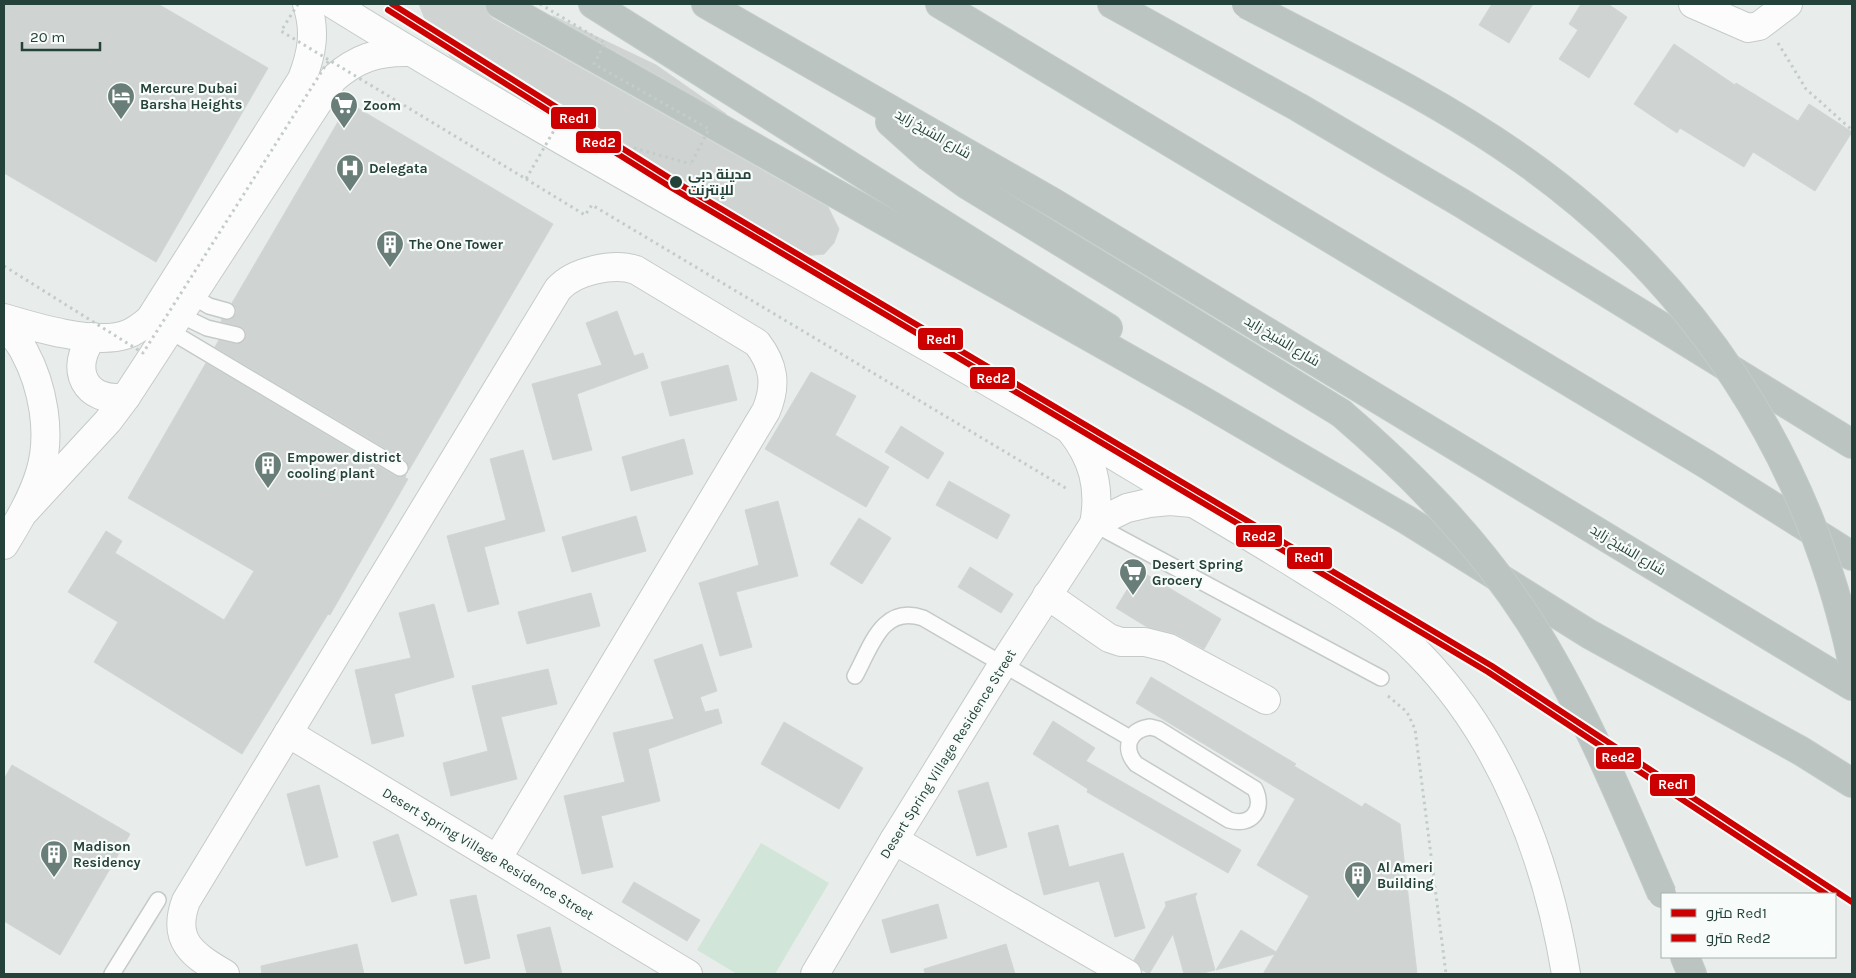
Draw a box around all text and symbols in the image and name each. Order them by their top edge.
scale bar [22,20,100,52]
text: 20 m [30,28,65,46]
place label: Mercure Dubai Barsha Heights [140,80,242,113]
hotel icon: Mercure Dubai Barsha Heights [106,81,136,120]
supermarket icon: Zoom [329,90,359,129]
place label: Zoom [363,97,401,114]
street label: شارع الشيخ زايد [892,105,974,163]
line badge: Red1 [550,106,597,130]
text: Red1 [559,110,589,127]
line badge: Red2 [575,130,622,154]
text: Red2 [582,134,616,151]
hospital icon: Delegata [335,153,365,192]
place label: Delegata [369,160,428,177]
place label: مدينة دبي للإنترنت [688,166,752,200]
marker: مدينة دبي للإنترنت [668,174,684,190]
building icon: The One Tower [375,229,405,268]
place label: The One Tower [409,236,503,253]
street label: شارع الشيخ زايد [1241,312,1323,370]
line badge: Red1 [917,327,964,351]
text: Red1 [926,331,956,348]
line badge: Red2 [969,366,1016,390]
text: Red2 [976,370,1010,387]
place label: Empower district cooling plant [287,449,402,482]
building icon: Empower district cooling plant [253,450,283,489]
street label: شارع الشيخ زايد [1587,521,1669,579]
line badge: Red2 [1235,524,1283,548]
text: Red2 [1242,528,1276,545]
line badge: Red1 [1286,546,1333,570]
text: Red1 [1294,549,1324,566]
place label: Desert Spring Grocery [1152,556,1243,589]
supermarket icon: Desert Spring Grocery [1118,557,1148,596]
street label: Desert Spring Village Residence Street [876,646,1020,862]
line badge: Red2 [1595,746,1642,770]
text: Red2 [1601,749,1635,766]
line badge: Red1 [1649,773,1696,797]
text: Red1 [1658,776,1688,793]
street label: Desert Spring Village Residence Street [379,784,597,924]
place label: Madison Residency [73,838,141,871]
building icon: Madison Residency [39,839,69,878]
place label: Al Ameri Building [1377,859,1434,892]
building icon: Al Ameri Building [1343,860,1373,899]
legend [1661,893,1836,958]
text: مترو Red1 [1706,904,1767,922]
text: مترو Red2 [1706,929,1771,947]

